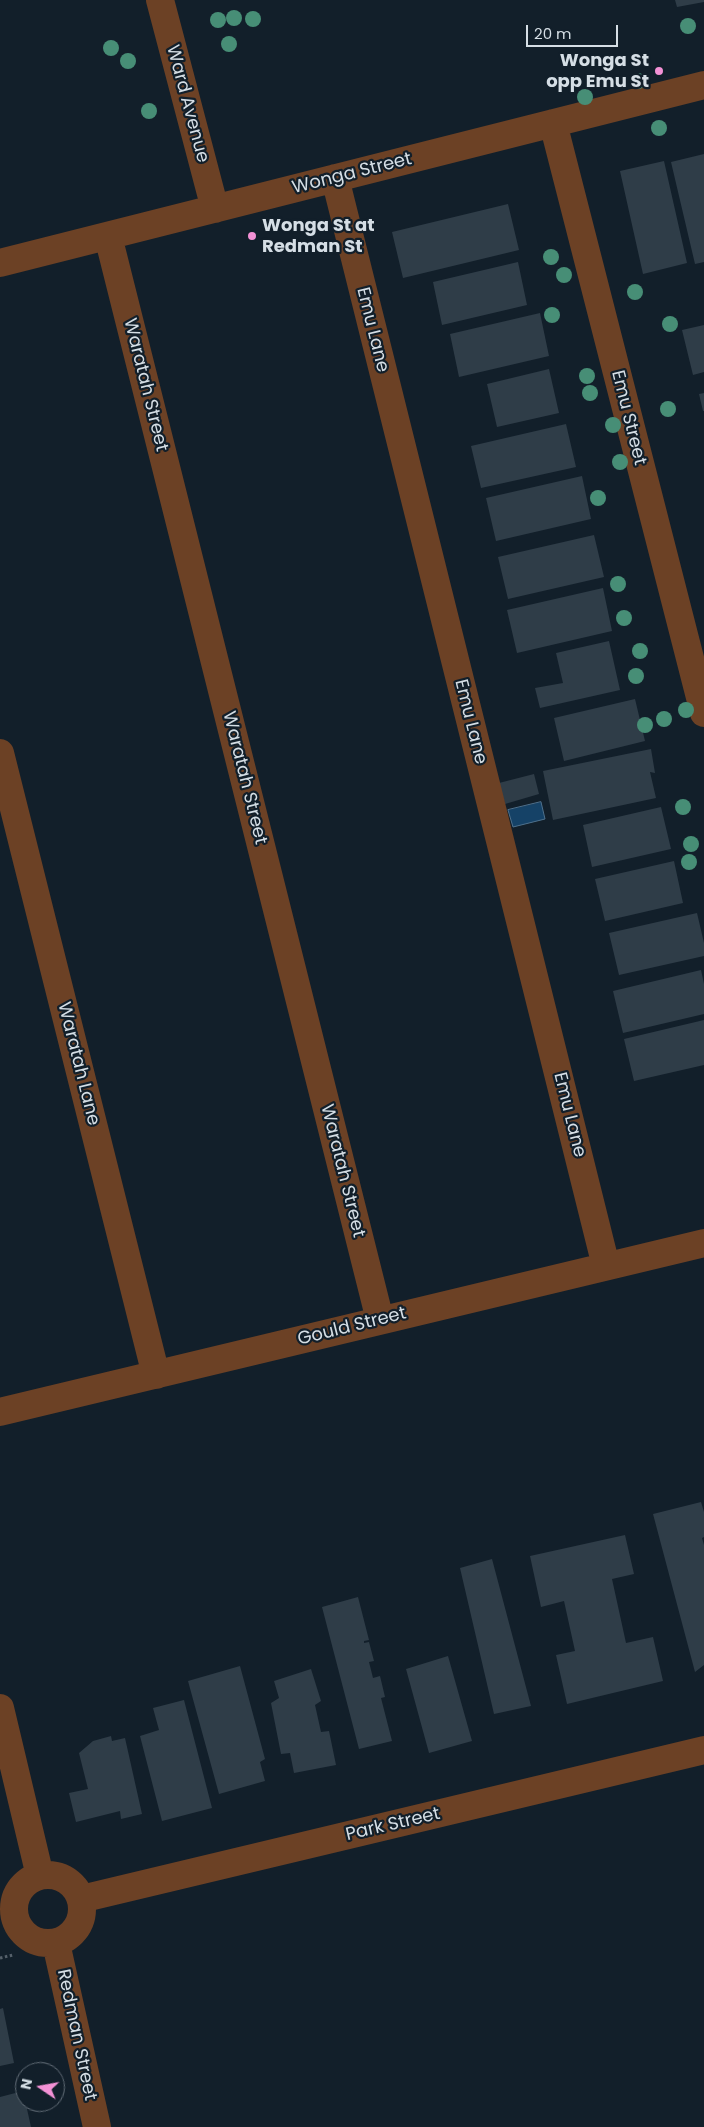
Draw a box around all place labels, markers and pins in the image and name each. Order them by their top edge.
place label: Wonga St opp Emu St [546,50,649,92]
marker: Wonga St opp Emu St [653,65,665,77]
place label: Wonga St at Redman St [262,215,375,258]
marker: Wonga St at Redman St [246,230,258,242]

